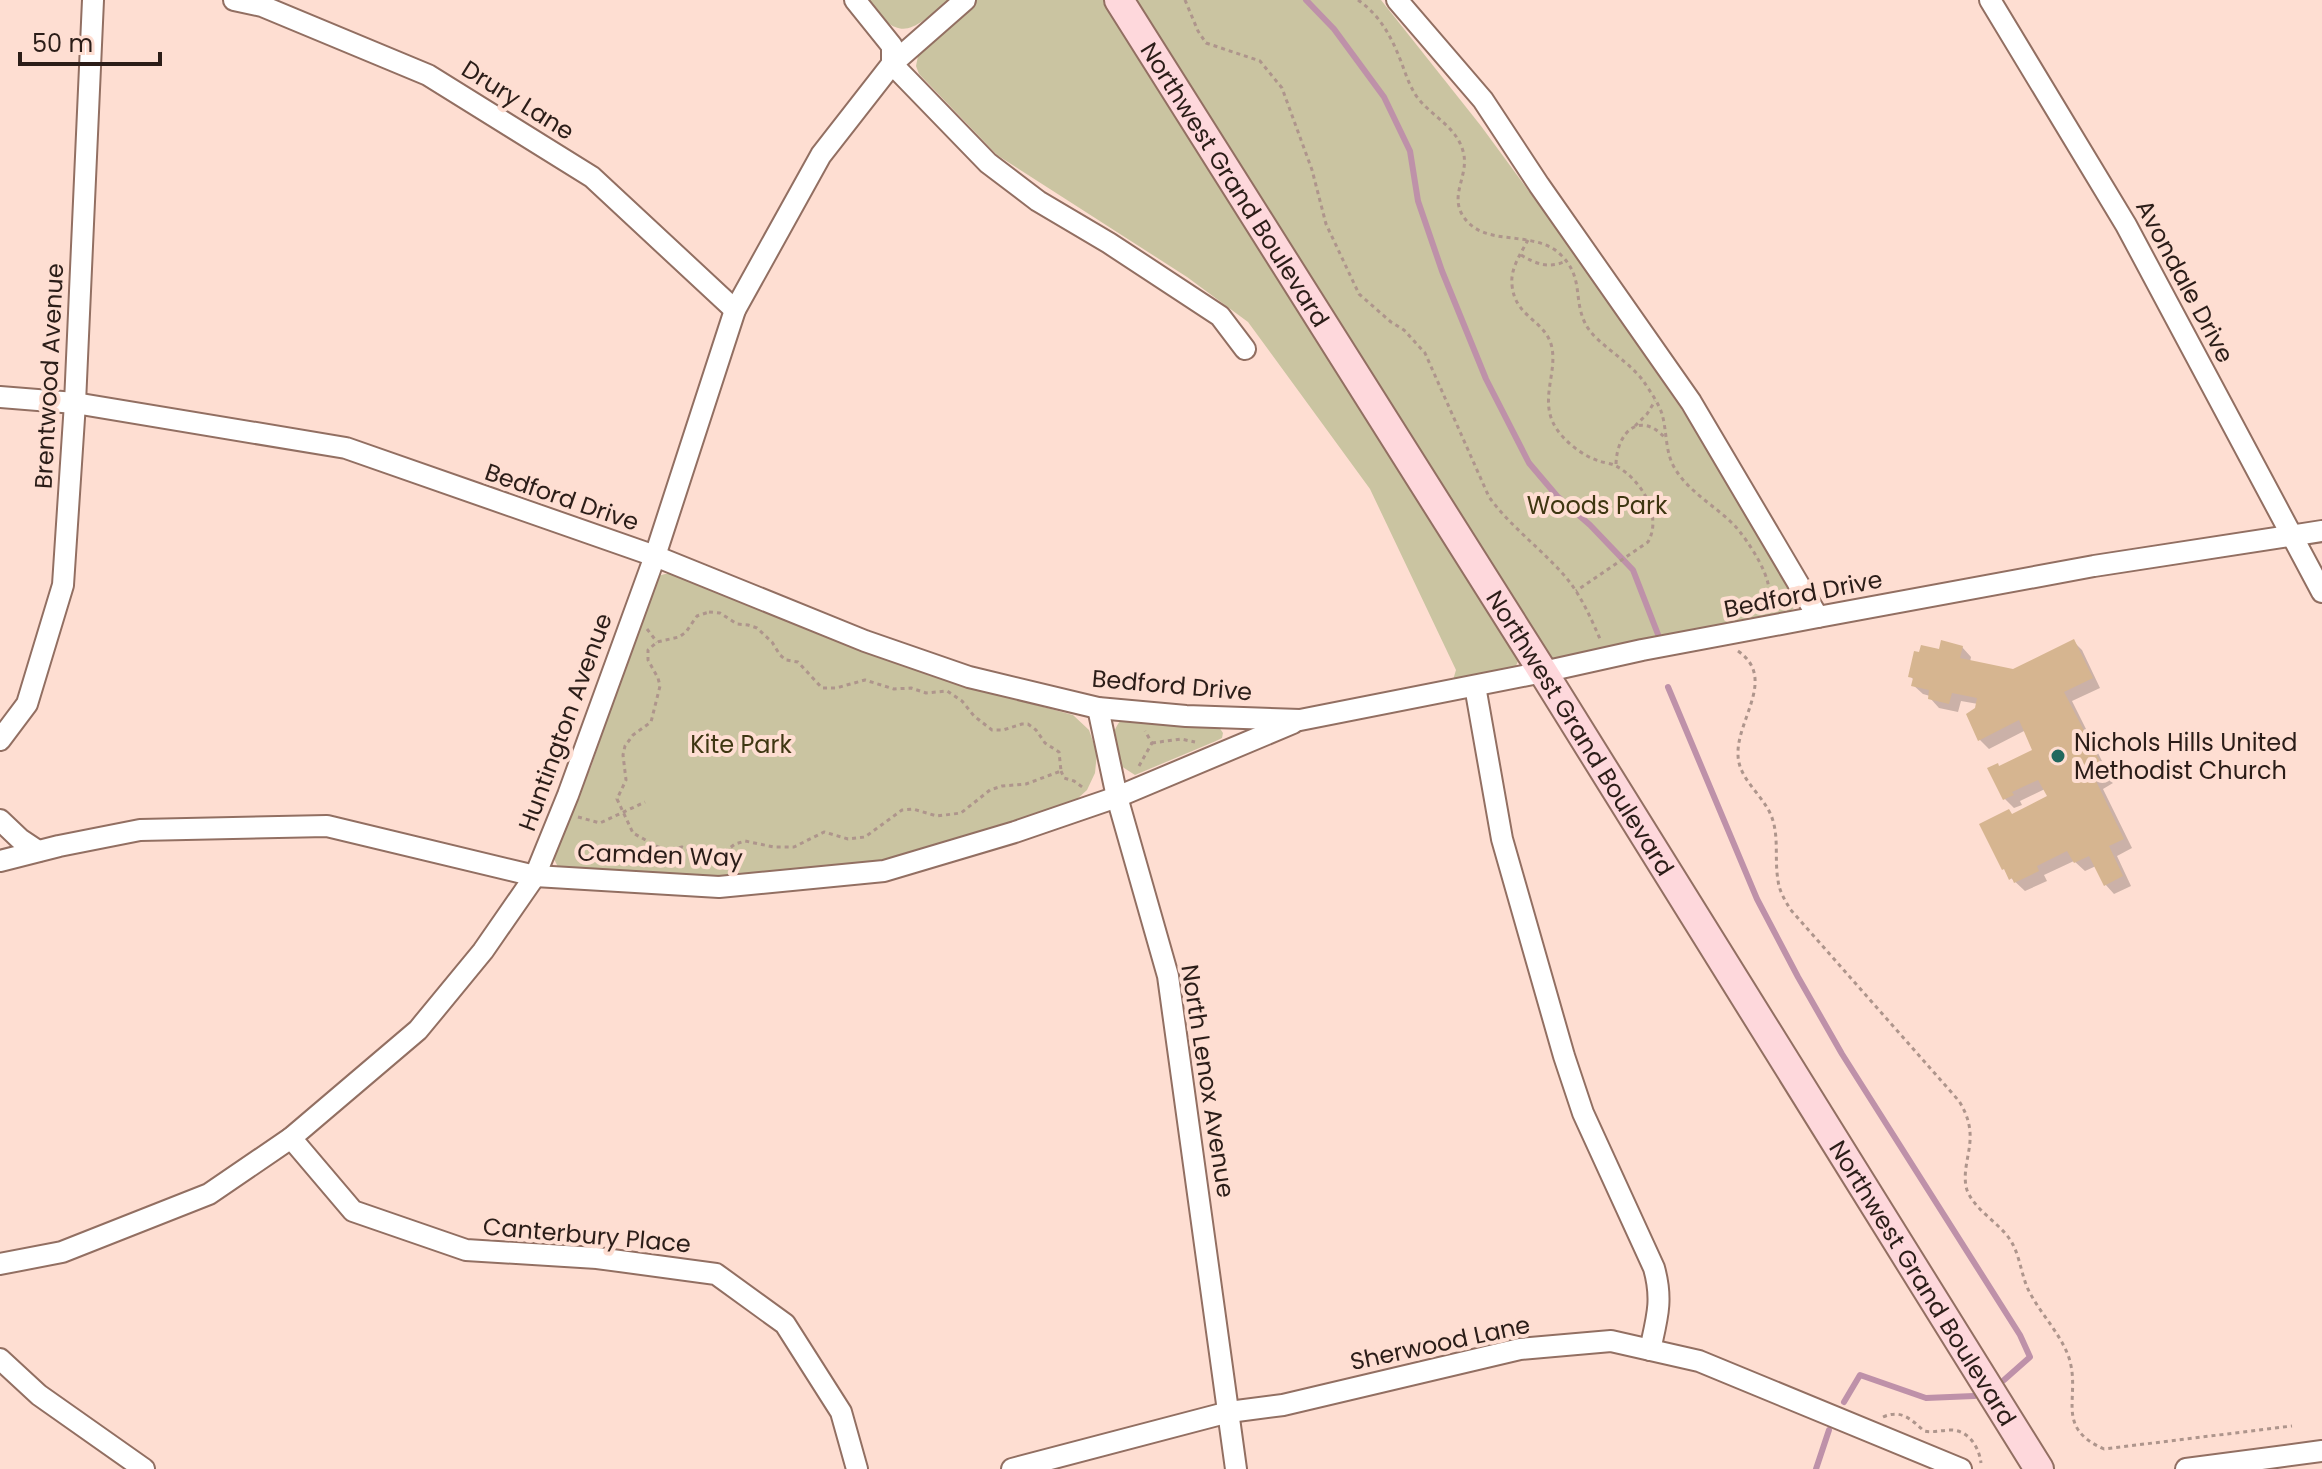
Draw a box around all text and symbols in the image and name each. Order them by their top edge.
scale bar [20,16,160,66]
text: 50 m [32,27,93,60]
street label: Northwest Grand Boulevard [1133,36,1338,333]
street label: Drury Lane [455,52,581,148]
street label: Avondale Drive [2128,194,2242,368]
street label: Brentwood Avenue [27,262,71,490]
street label: Bedford Drive [481,455,643,539]
park label: Woods Park [1527,489,1668,522]
street label: Bedford Drive [1721,562,1885,626]
street label: Northwest Grand Boulevard [1479,584,1682,882]
street label: Huntington Avenue [510,609,620,835]
street label: Bedford Drive [1090,662,1254,708]
place label: Nichols Hills United Methodist Church [2074,726,2297,787]
park label: Kite Park [690,728,793,761]
marker: Nichols Hills United Methodist Church [2049,747,2067,765]
street label: Camden Way [577,836,744,874]
street label: North Lenox Avenue [1173,962,1243,1200]
street label: Northwest Grand Boulevard [1822,1134,2024,1432]
street label: Canterbury Place [482,1209,692,1261]
street label: Sherwood Lane [1347,1308,1533,1378]

